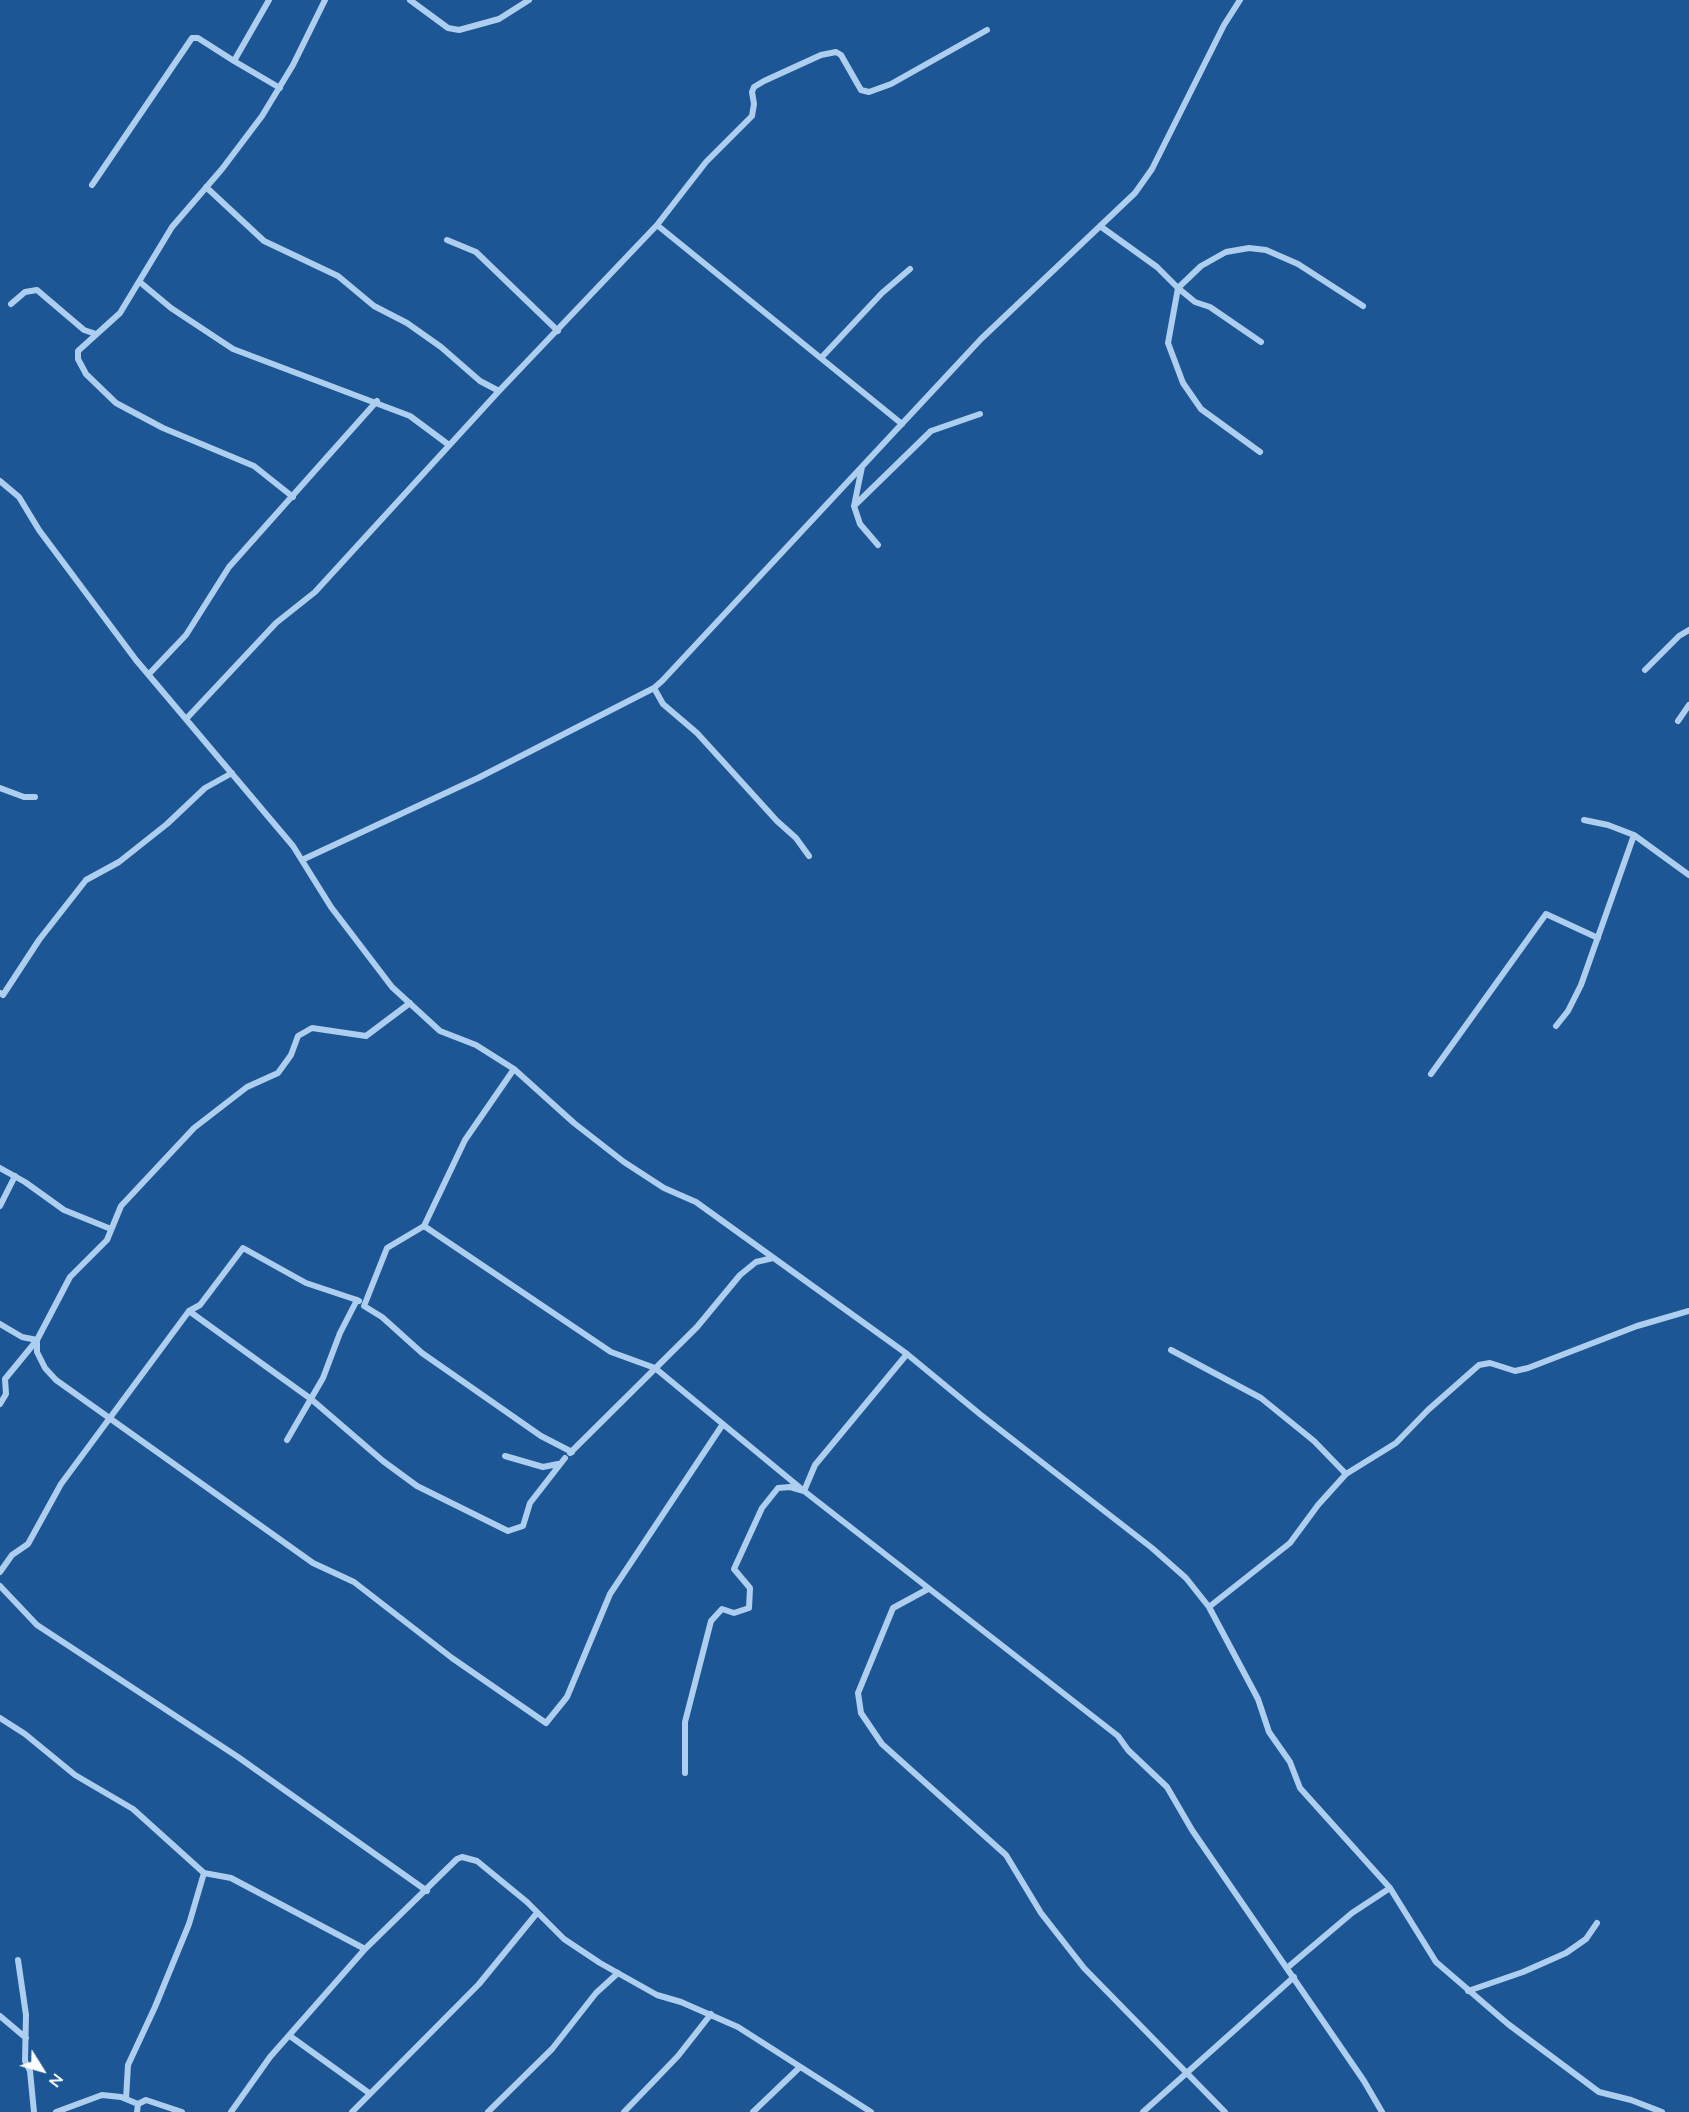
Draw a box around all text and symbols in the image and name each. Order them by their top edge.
north arrow [12,2040,72,2100]
text: N [45,2070,68,2092]

